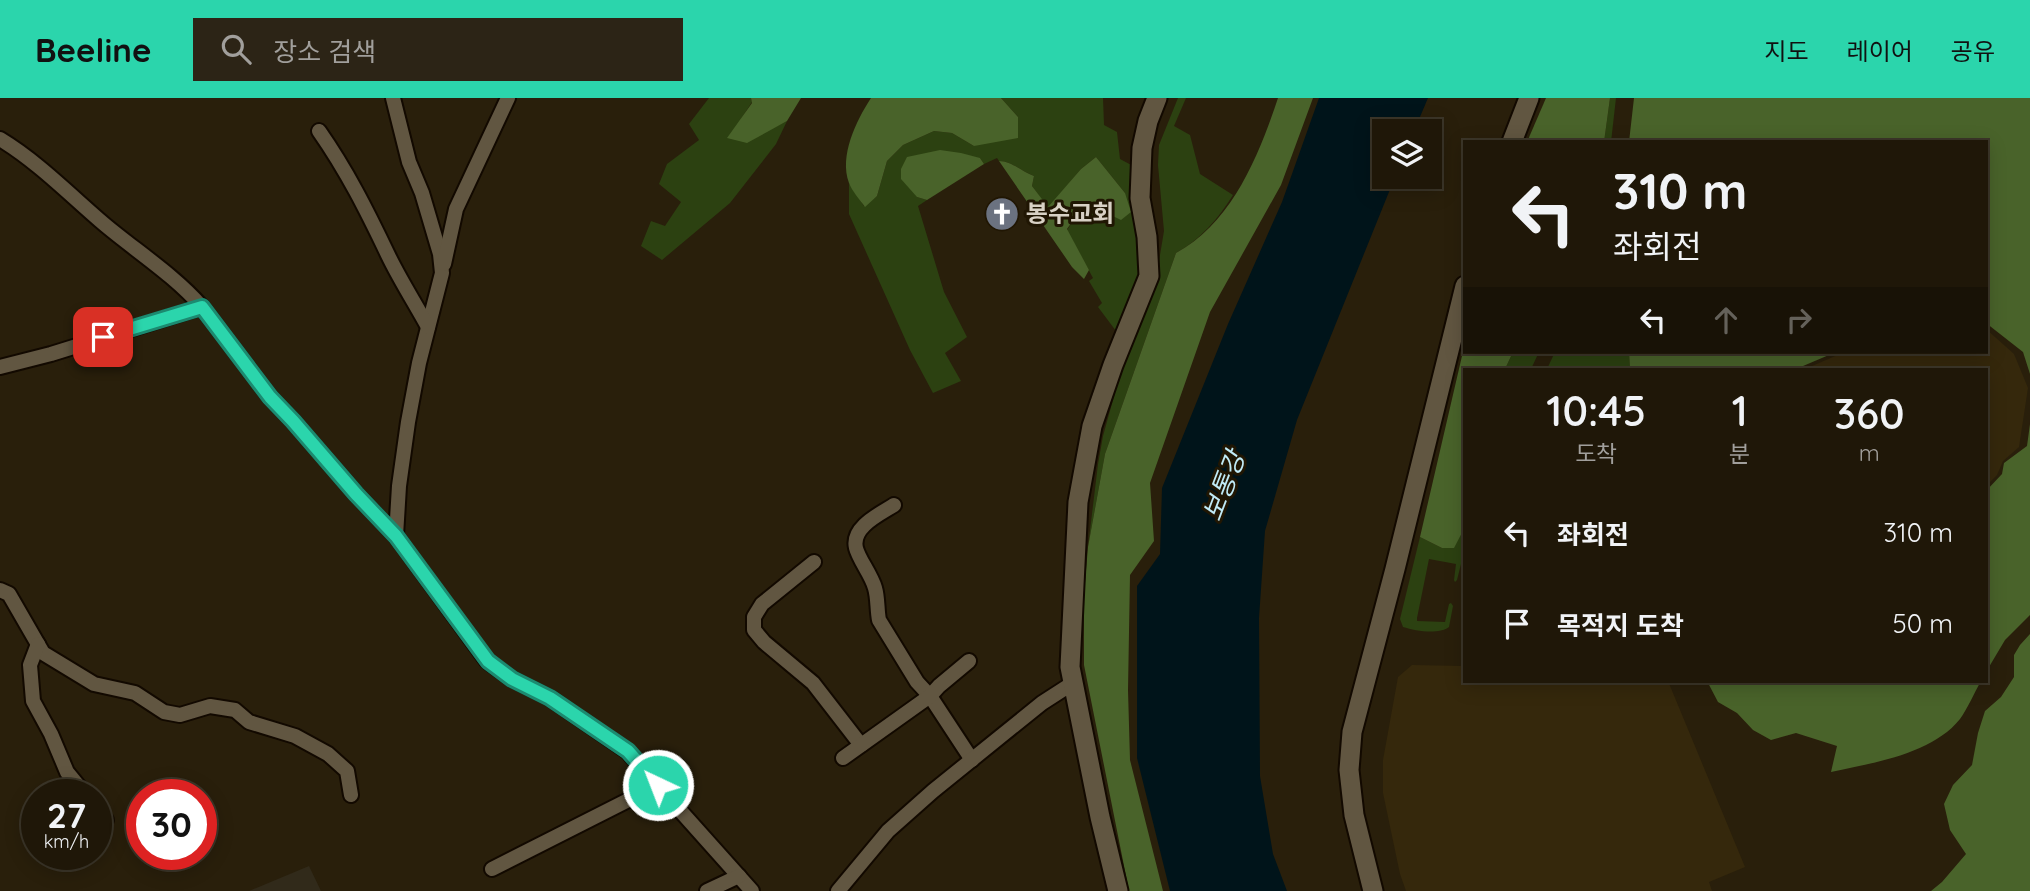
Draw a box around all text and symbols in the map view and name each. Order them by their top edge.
search box [193,18,683,81]
text: Beeline [35,29,151,70]
icon: search [217,30,255,68]
text: 장소 검색 [273,35,376,68]
text: 지도 [1764,36,1809,66]
text: 레이어 [1847,36,1913,66]
text: 공유 [1951,36,1995,66]
map controls [1372,119,1442,189]
button: layers [1372,119,1442,189]
text: 310 m [1613,160,1747,221]
icon: left [1498,168,1589,259]
church icon: 봉수교회 [983,195,1021,233]
place label: 봉수교회 [1026,198,1114,228]
text: 좌회전 [1613,226,1701,266]
icon: left [1634,301,1672,339]
icon: ahead [1707,301,1745,339]
icon: right [1780,301,1818,339]
pin [73,307,133,367]
icon: arrive [84,318,122,356]
text: 10:45 [1546,384,1646,437]
text: 1 [1732,384,1748,437]
text: 360 [1834,387,1905,440]
text: m [1859,438,1880,467]
text: 도착 [1575,439,1617,468]
text: 분 [1729,439,1750,468]
water label: 보통강 [1195,444,1253,525]
icon: left [1498,514,1536,552]
text: 310 m [1883,516,1953,549]
text: 좌회전 [1557,518,1629,551]
icon: arrive [1498,605,1536,643]
text: 50 m [1893,607,1953,640]
text: 목적지 도착 [1557,609,1684,642]
position arrow [621,748,695,822]
speed limit sign: 30 [126,779,217,870]
text: 27 [47,793,86,837]
text: km/h [44,830,89,853]

